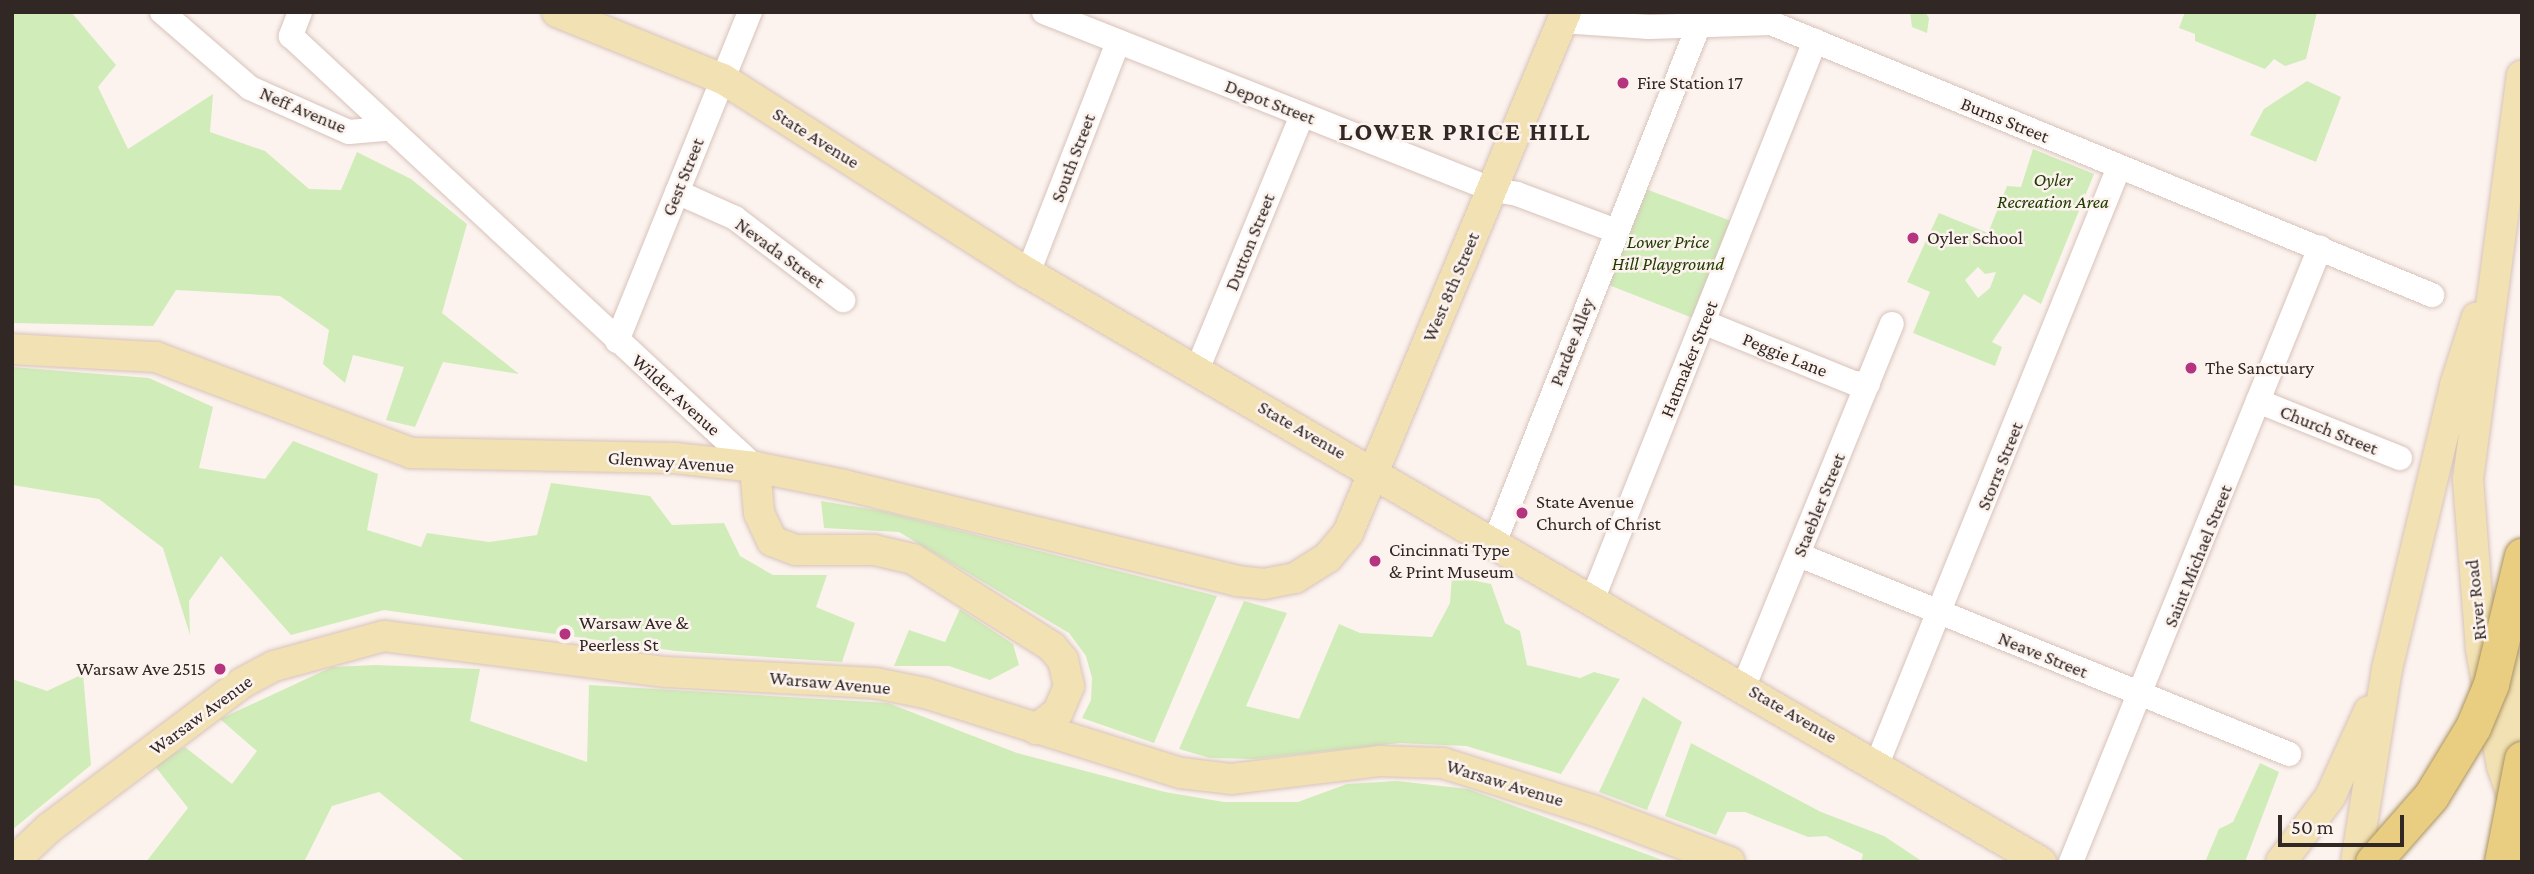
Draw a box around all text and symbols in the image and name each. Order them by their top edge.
place label: Fire Station 17 [1637,72,1743,94]
street label: Depot Street [1222,74,1318,130]
marker: Fire Station 17 [1615,75,1631,91]
street label: Neff Avenue [256,82,350,138]
street label: Burns Street [1958,92,2052,148]
street label: State Avenue [768,102,864,174]
street label: South Street [1046,111,1100,205]
district label: LOWER PRICE HILL [1341,116,1589,148]
street label: Gest Street [657,135,709,219]
park label: Oyler Recreation Area [1997,169,2109,213]
street label: Dutton Street [1220,190,1280,294]
street label: Nevada Street [731,213,829,293]
place label: Oyler School [1927,227,2023,249]
street label: West 8th Street [1418,229,1484,345]
marker: Oyler School [1905,230,1921,246]
park label: Lower Price Hill Playground [1612,231,1724,275]
street label: Pardee Alley [1545,295,1599,389]
street label: Hatmaker Street [1655,297,1723,421]
street label: Peggie Lane [1739,328,1831,382]
street label: Wilder Avenue [627,349,725,441]
place label: The Sanctuary [2205,357,2314,379]
marker: The Sanctuary [2183,360,2199,376]
street label: State Avenue [1254,396,1350,464]
street label: Church Street [2277,400,2381,460]
street label: Storrs Street [1972,418,2028,514]
street label: Glenway Avenue [607,446,735,478]
street label: Staebler Street [1788,450,1850,560]
street label: Saint Michael Street [2159,481,2237,631]
place label: State Avenue Church of Christ [1536,491,1661,535]
marker: State Avenue Church of Christ [1514,505,1530,521]
place label: Cincinnati Type & Print Museum [1389,539,1514,583]
marker: Cincinnati Type & Print Museum [1367,553,1383,569]
street label: River Road [2460,558,2492,642]
place label: Warsaw Ave & Peerless St [579,612,689,656]
marker: Warsaw Ave & Peerless St [557,626,573,642]
street label: Neave Street [1995,627,2091,683]
place label: Warsaw Ave 2515 [76,658,206,680]
marker: Warsaw Ave 2515 [212,661,228,677]
street label: Warsaw Avenue [768,666,892,700]
street label: Warsaw Avenue [145,670,257,760]
street label: State Avenue [1745,680,1841,748]
street label: Warsaw Avenue [1443,754,1567,812]
scale bar [2282,800,2408,844]
text: 50 m [2291,815,2334,839]

